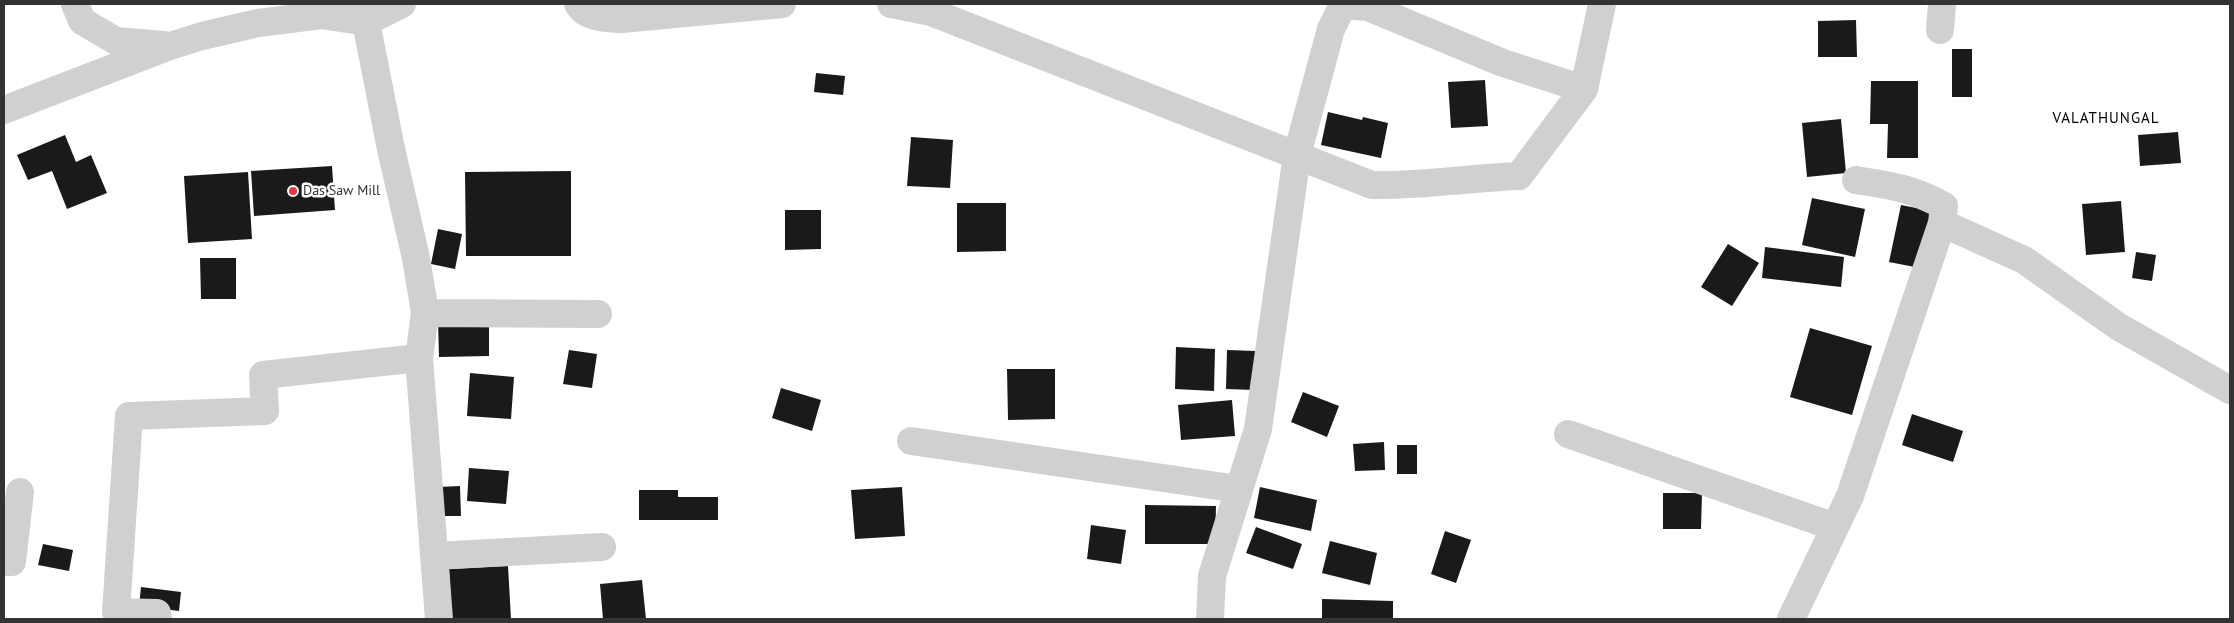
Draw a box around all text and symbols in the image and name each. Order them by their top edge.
district label: VALATHUNGAL [2051,110,2161,128]
place label: Das Saw Mill [303,183,380,199]
marker: Das Saw Mill [287,185,299,197]

